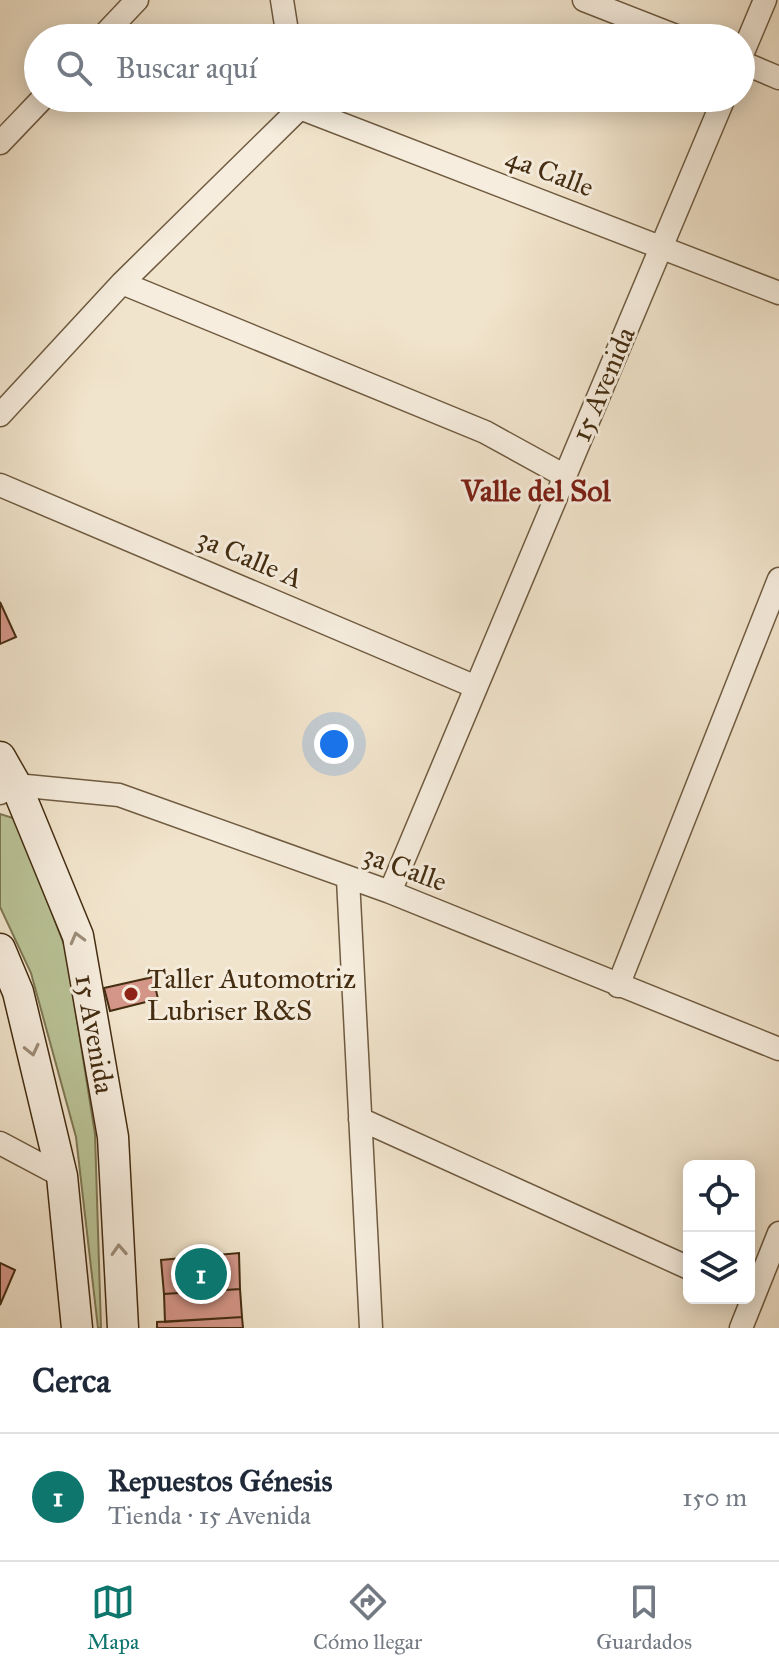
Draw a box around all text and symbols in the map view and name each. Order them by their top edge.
search box [24,24,755,112]
icon: search [52,46,96,90]
text: Buscar aquí [116,50,257,86]
street label: 4a Calle [501,139,599,205]
street label: 15 Avenida [563,321,643,447]
district label: Valle del Sol [460,473,611,509]
street label: 3a Calle A [192,520,308,596]
your location [314,724,354,764]
street label: 3a Calle [358,837,452,899]
one-way arrow [70,931,86,945]
place label: Taller Automotriz Lubriser R&S [147,961,356,1028]
street label: 15 Avenida [67,971,123,1097]
marker: Taller Automotriz Lubriser R&S [122,985,140,1003]
one-way arrow [23,1043,40,1056]
map controls [683,1160,755,1304]
button: locate [683,1160,755,1232]
button: layers [683,1232,755,1304]
one-way arrow [111,1243,128,1256]
pin: 1 [175,1244,227,1304]
text: Cerca [32,1360,111,1401]
text: Repuestos Génesis [108,1463,333,1499]
text: 1 [53,1481,63,1513]
text: 150 m [682,1481,747,1513]
text: Tienda · 15 Avenida [108,1499,311,1531]
tab: Mapa [87,1580,139,1655]
tab: Cómo llegar [313,1580,422,1655]
tab: Guardados [596,1580,692,1655]

